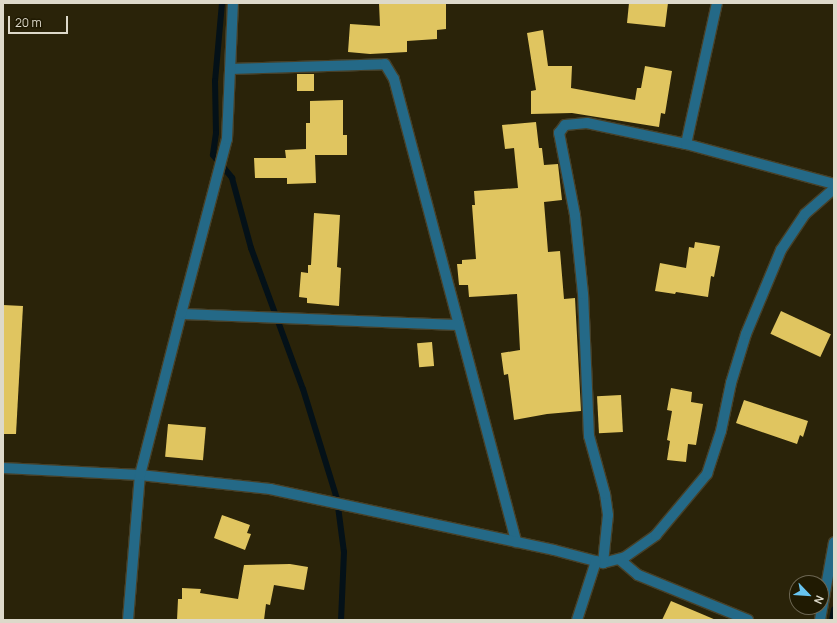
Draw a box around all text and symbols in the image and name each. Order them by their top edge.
scale bar [10,8,70,34]
text: 20 m [15,14,42,31]
north arrow [789,575,829,615]
text: N [811,593,828,607]

